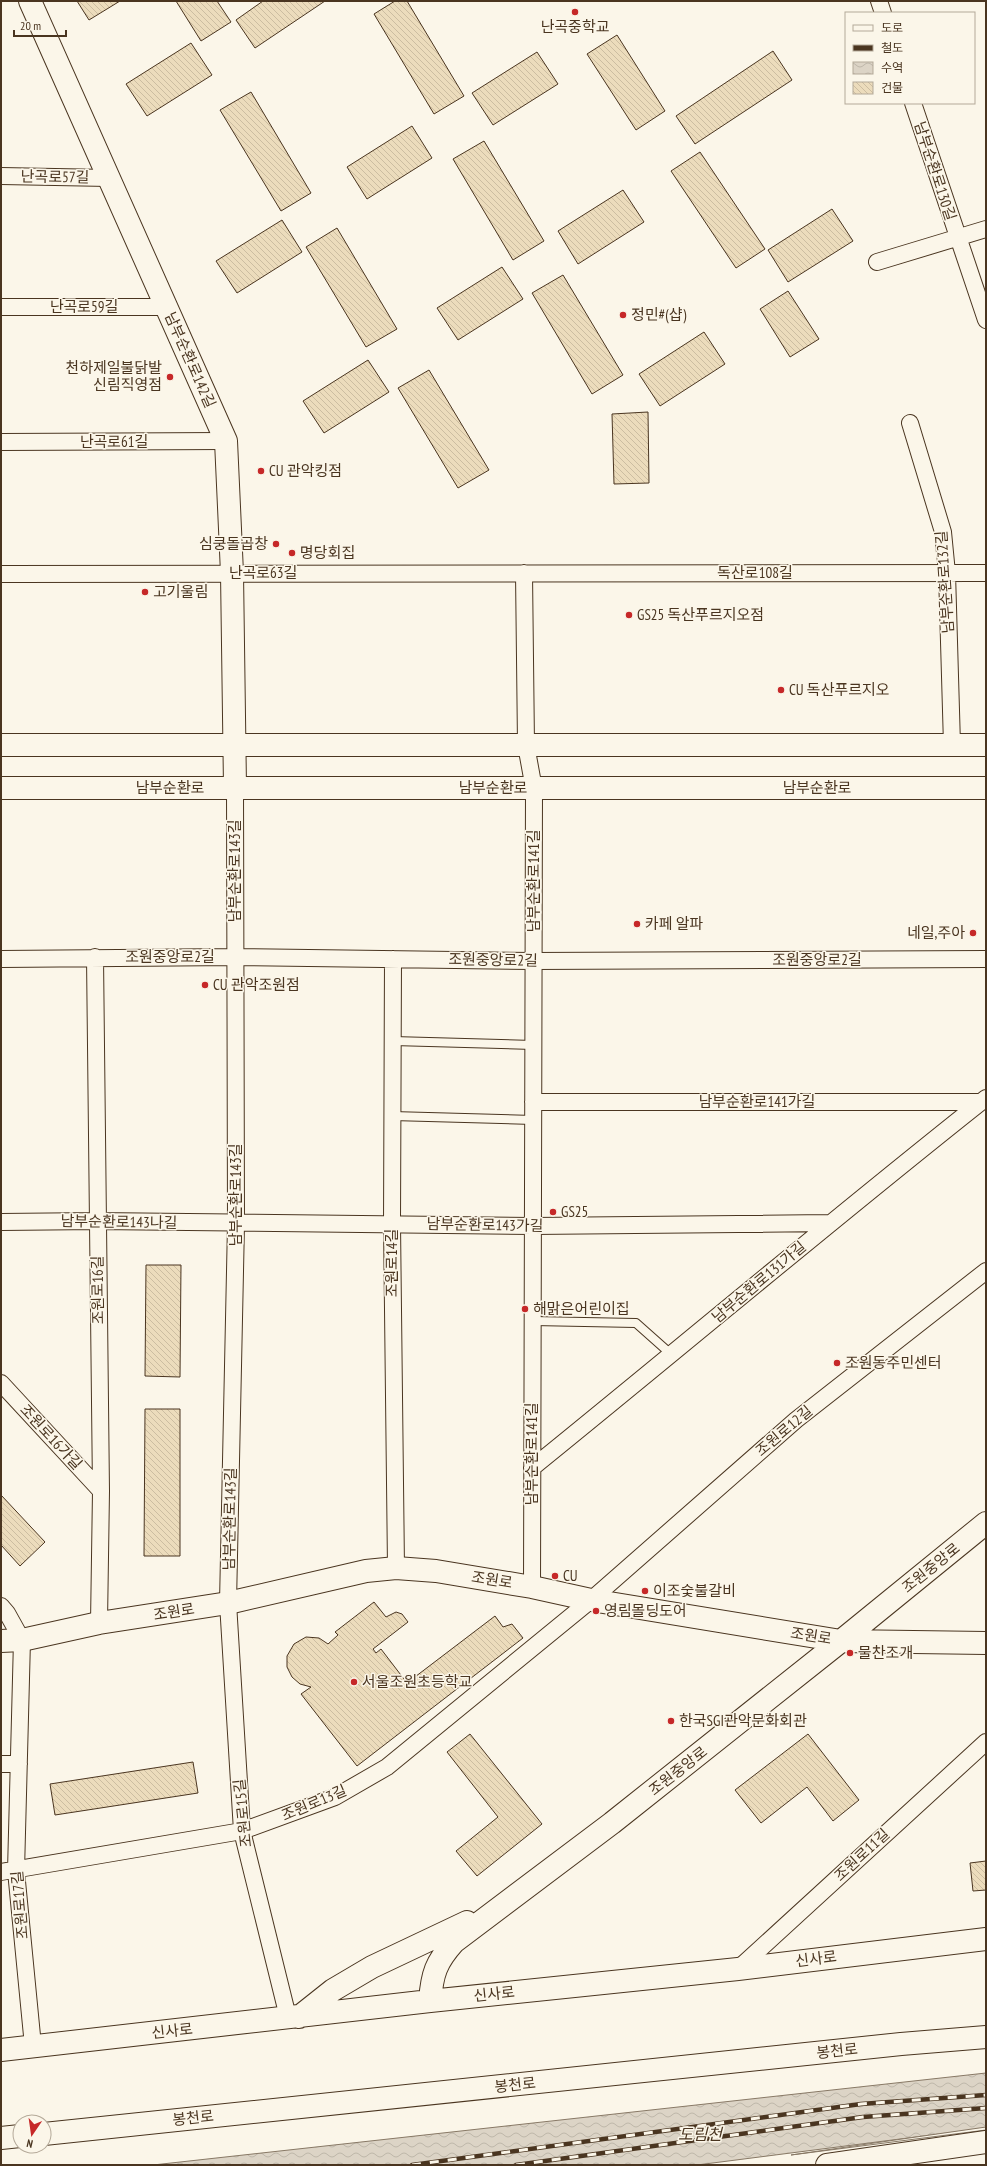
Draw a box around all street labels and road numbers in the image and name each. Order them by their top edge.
street label: 남부순환로130길 [911,119,960,223]
street label: 난곡로57길 [20,166,90,187]
street label: 난곡로59길 [50,297,118,316]
street label: 남부순환로142길 [161,309,220,411]
street label: 난곡로61길 [80,432,148,451]
street label: 남부순환로132길 [931,530,958,634]
street label: 난곡로63길 [229,563,297,582]
street label: 독산로108길 [717,563,793,582]
street label: 남부순환로 [135,778,205,797]
street label: 남부순환로 [458,778,528,797]
street label: 남부순환로 [782,778,852,797]
street label: 남부순환로143길 [225,819,244,923]
street label: 남부순환로141길 [524,829,543,933]
street label: 조원중앙로2길 [125,947,215,966]
street label: 조원중앙로2길 [448,949,538,970]
street label: 조원중앙로2길 [772,950,862,969]
street label: 남부순환로141가길 [699,1092,815,1111]
street label: 남부순환로143길 [226,1143,245,1247]
street label: 남부순환로143나길 [60,1211,178,1232]
street label: 남부순환로143가길 [426,1214,544,1235]
street label: 조원로14길 [382,1229,401,1297]
street label: 남부순환로131가길 [708,1237,810,1326]
street label: 조원로16길 [87,1255,108,1325]
street label: 조원로16가길 [16,1400,86,1473]
street label: 조원로12길 [751,1401,816,1460]
street label: 남부순환로141길 [522,1402,541,1506]
street label: 남부순환로143길 [219,1467,240,1571]
street label: 조원중앙로 [898,1539,963,1597]
street label: 조원로 [470,1567,514,1592]
street label: 조원로 [152,1599,196,1624]
street label: 조원로 [789,1623,833,1648]
street label: 조원중앙로 [645,1742,711,1799]
street label: 조원로15길 [229,1778,256,1848]
street label: 조원로13길 [278,1780,349,1825]
street label: 조원로11길 [830,1824,893,1885]
street label: 조원로17길 [7,1870,32,1940]
street label: 신사로 [794,1947,838,1970]
street label: 신사로 [472,1982,516,2005]
street label: 신사로 [150,2019,194,2042]
street label: 봉천로 [815,2039,859,2062]
street label: 봉천로 [493,2073,537,2096]
street label: 봉천로 [171,2106,215,2129]

